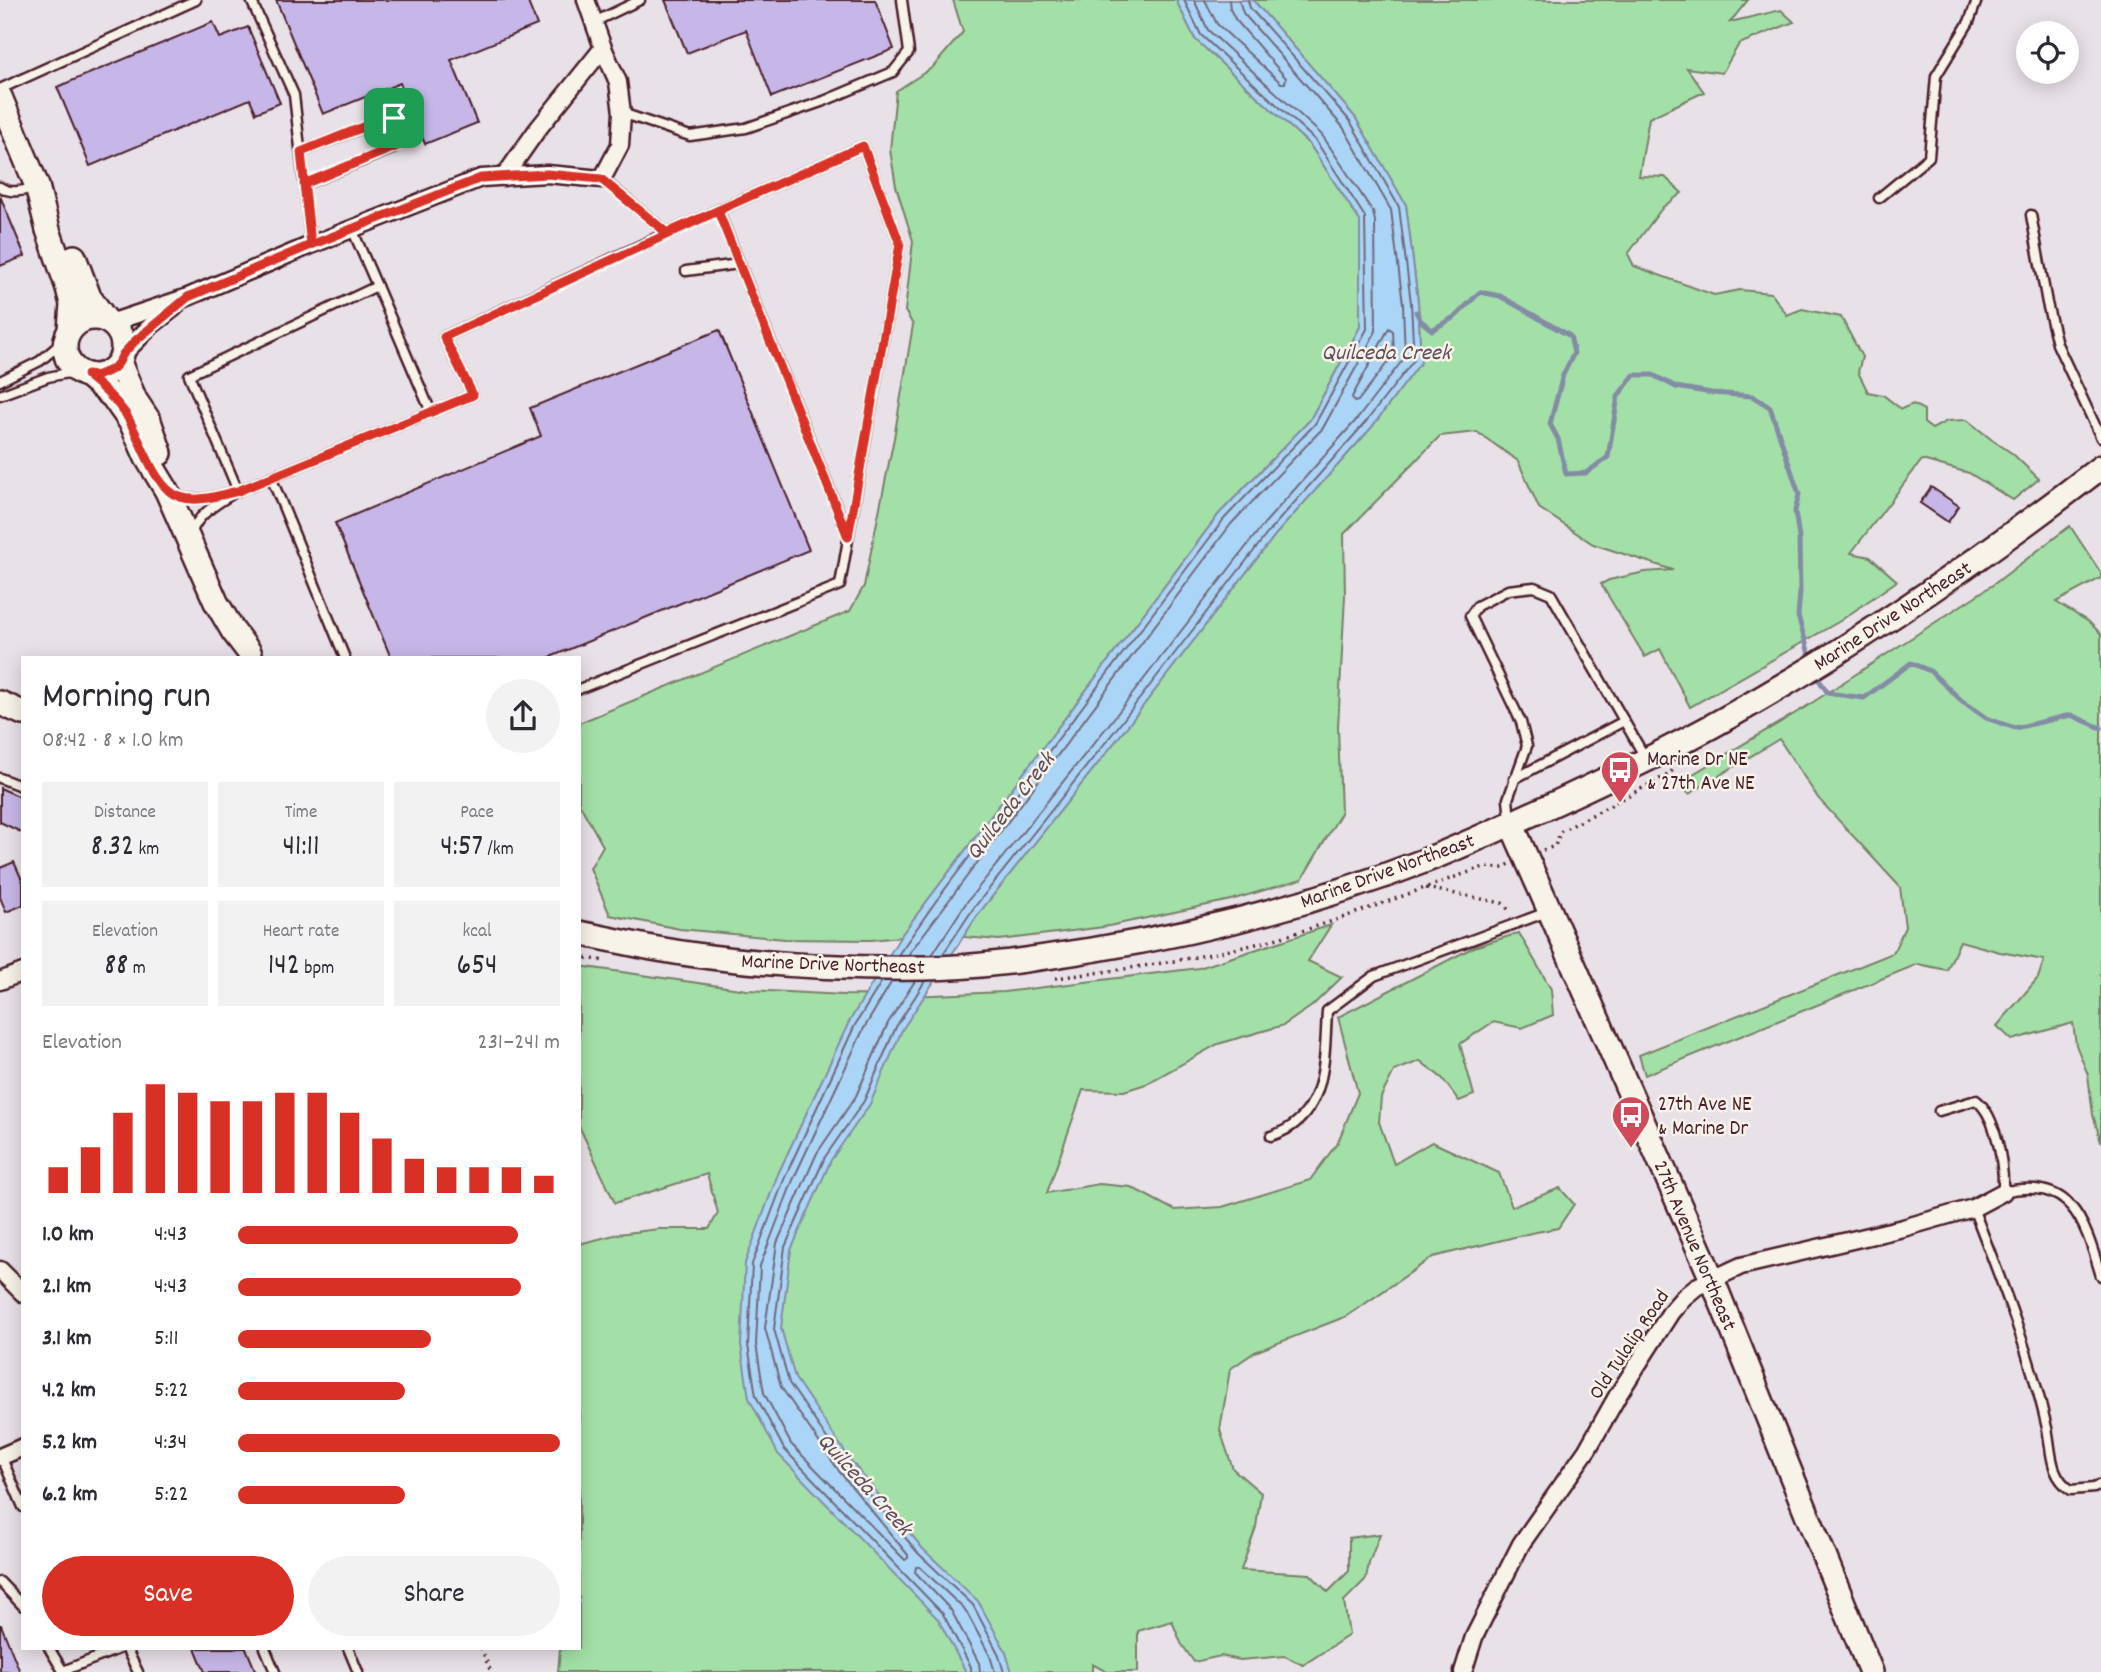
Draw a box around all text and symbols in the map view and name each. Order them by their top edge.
map controls [2016,21,2079,84]
button: locate [2016,21,2079,84]
pin [364,88,424,148]
icon: arrive [375,99,413,137]
water label: Quilceda Creek [1322,338,1453,371]
street label: Marine Drive Northeast [1809,555,1979,680]
text: Morning run [42,671,211,726]
button: share [486,679,560,753]
text: 08:42 · 8 × 1.0 km [42,725,184,758]
water label: Quilceda Creek [959,744,1066,868]
place label: Marine Dr NE & 27th Ave NE [1647,746,1755,800]
bus stop icon: Marine Dr NE & 27th Ave NE [1599,749,1641,804]
text: Distance [94,800,156,827]
text: Time [285,800,317,827]
text: Pace [460,800,494,827]
text: 8.32 [91,827,134,870]
text: 41:11 [282,827,320,870]
text: 4:57 [440,827,483,870]
street label: Marine Drive Northeast [1297,827,1480,918]
text: km [134,837,159,864]
text: /km [483,837,514,864]
text: Elevation [92,919,158,946]
text: Heart rate [263,919,339,946]
text: kcal [463,919,491,946]
text: 88 [104,946,128,989]
text: 142 [268,946,300,989]
text: 654 [456,946,498,989]
street label: Marine Drive Northeast [741,948,925,984]
text: m [128,956,146,983]
text: bpm [300,956,334,983]
text: Elevation [42,1027,122,1060]
text: 231–241 m [478,1027,560,1060]
place label: 27th Ave NE & Marine Dr [1658,1091,1752,1145]
bus stop icon: 27th Ave NE & Marine Dr [1610,1094,1652,1149]
street label: 27th Avenue Northeast [1644,1156,1743,1336]
text: 1.0 km [42,1219,94,1252]
text: 4:43 [154,1219,187,1252]
text: 2.1 km [42,1271,91,1304]
text: 4:43 [154,1271,187,1304]
street label: Old Tulalip Road [1583,1285,1678,1407]
text: 3.1 km [42,1323,92,1356]
text: 5:11 [154,1323,179,1356]
text: 4.2 km [42,1375,96,1408]
text: 5:22 [154,1375,189,1408]
water label: Quilceda Creek [808,1426,920,1546]
text: 5.2 km [42,1427,97,1460]
text: 4:34 [154,1427,187,1460]
text: 6.2 km [42,1479,98,1512]
text: 5:22 [154,1479,189,1512]
button: Save [42,1556,294,1636]
button: Share [308,1556,560,1636]

